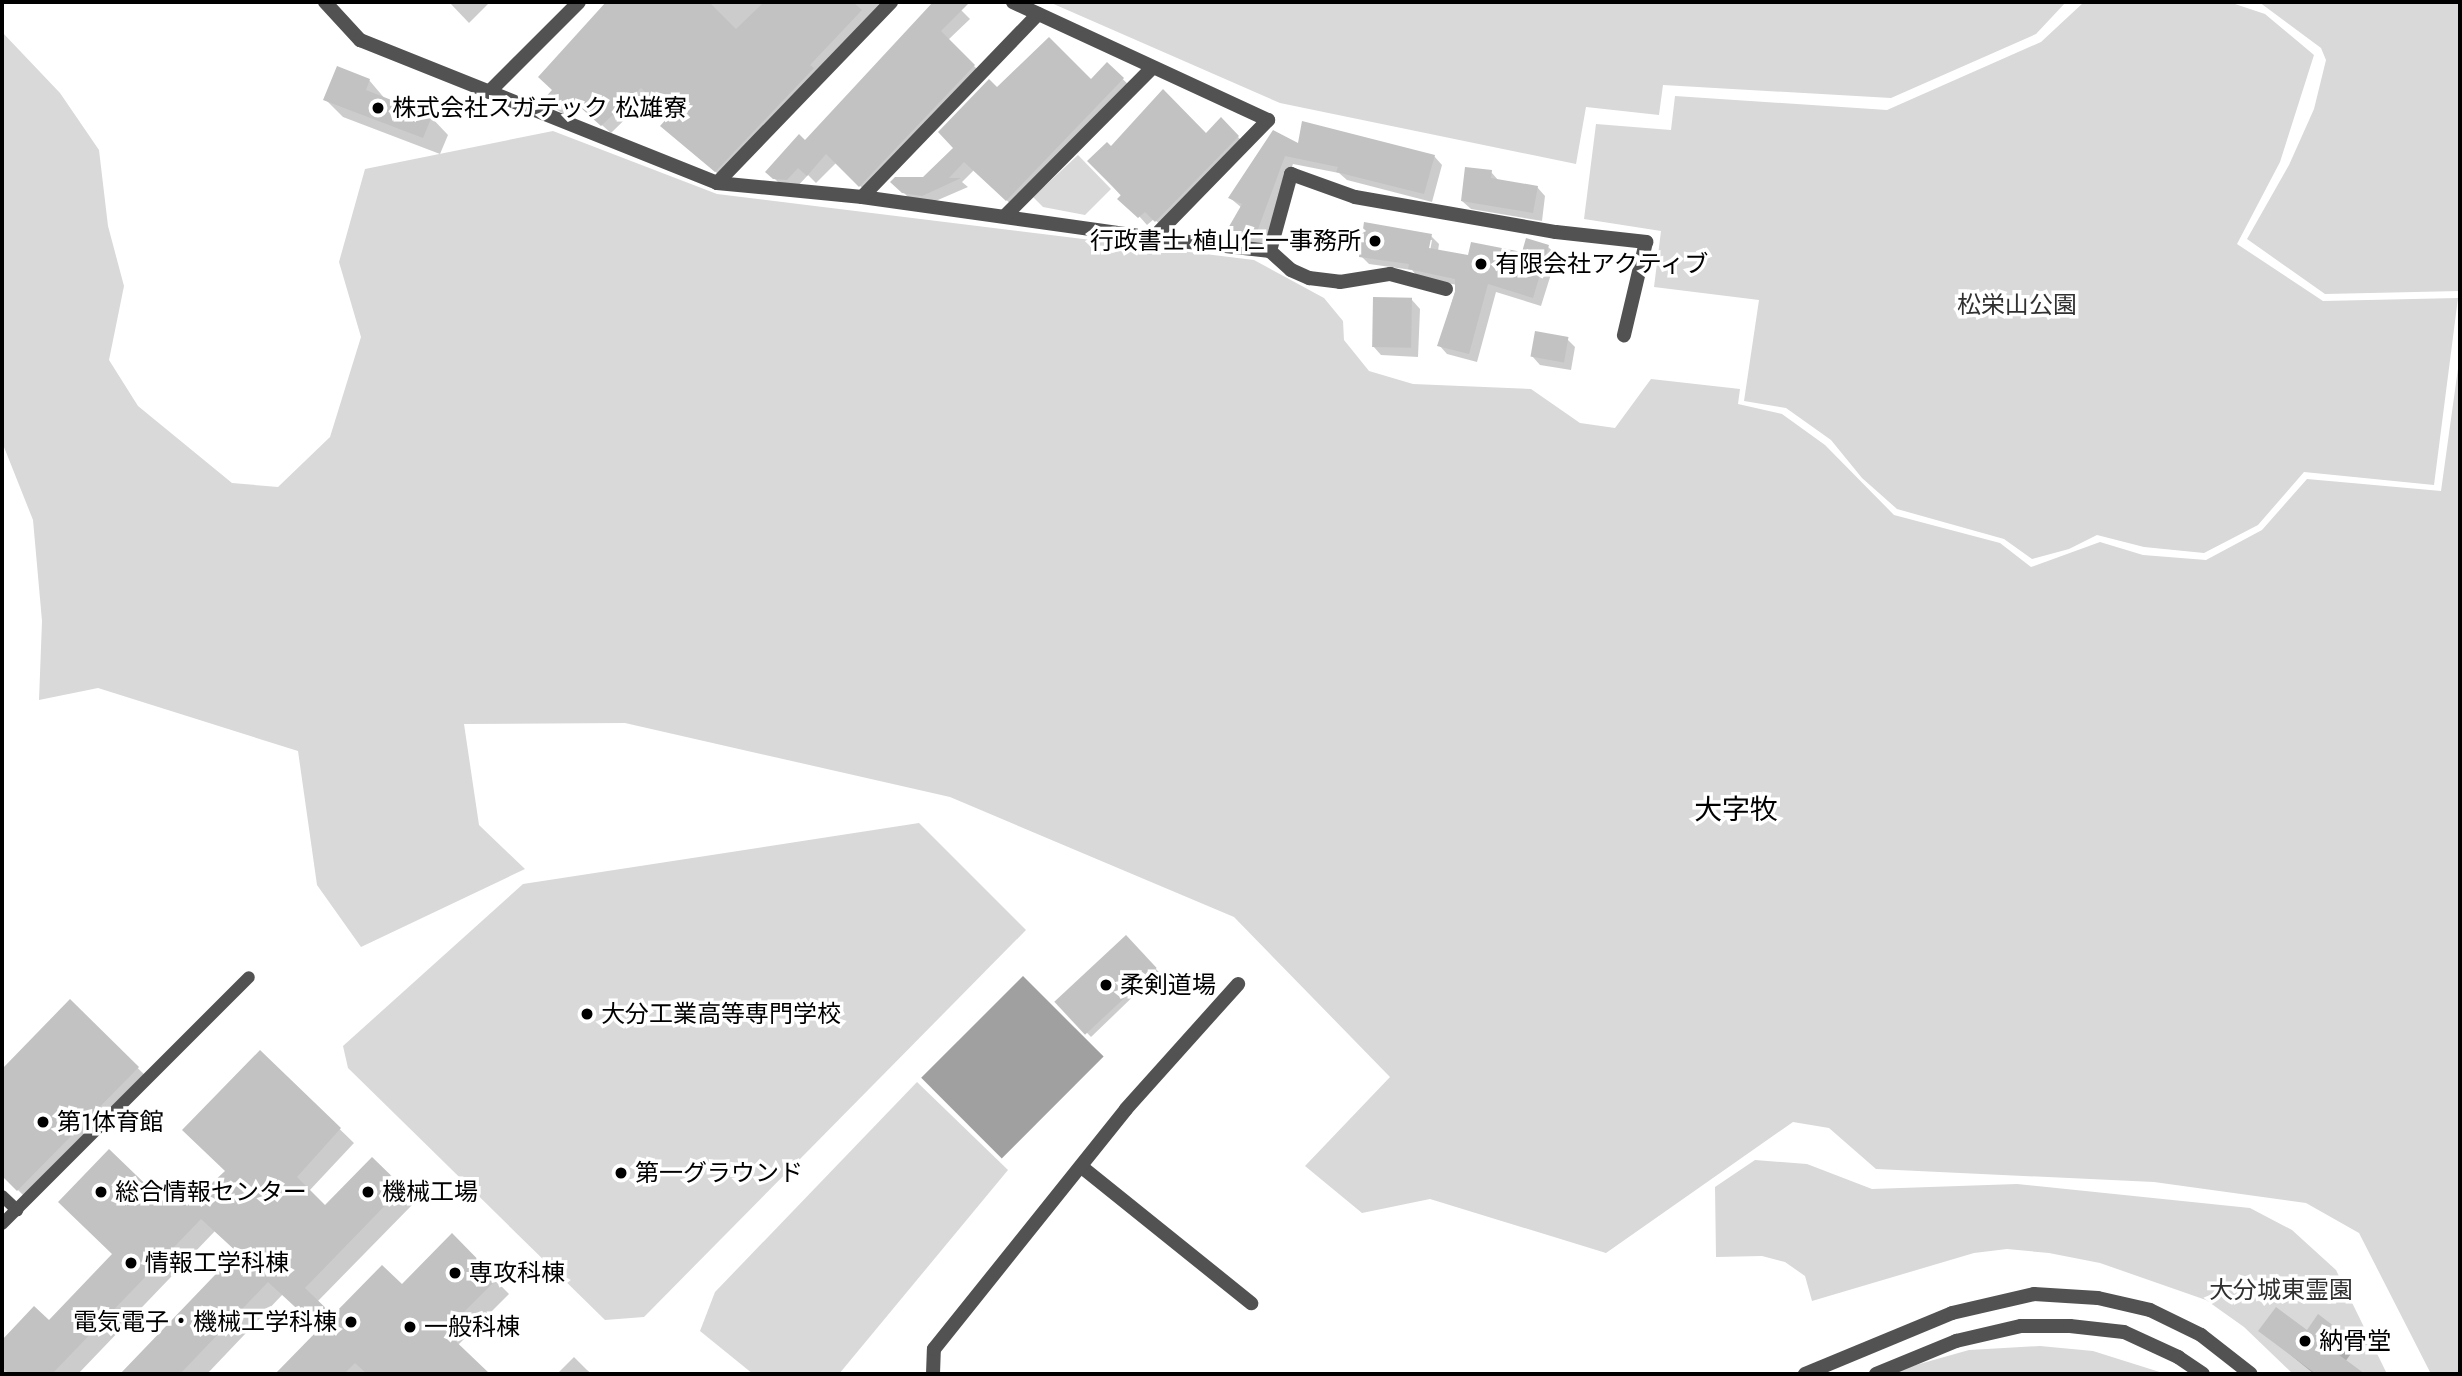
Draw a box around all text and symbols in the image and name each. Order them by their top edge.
place label: 株式会社スガテック 松雄寮 [392,94,687,122]
marker: 株式会社スガテック 松雄寮 [370,100,386,116]
place label: 行政書士 植山仁一事務所 [1090,227,1361,255]
marker: 行政書士 植山仁一事務所 [1367,233,1383,249]
place label: 有限会社アクティブ [1495,250,1711,278]
marker: 有限会社アクティブ [1473,256,1489,272]
park label: 松栄山公園 [1957,291,2077,319]
district label: 大字牧 [1694,793,1778,827]
place label: 柔剣道場 [1120,971,1216,999]
marker: 柔剣道場 [1098,977,1114,993]
place label: 大分工業高等専門学校 [601,1000,841,1028]
marker: 大分工業高等専門学校 [579,1006,595,1022]
place label: 第1体育館 [57,1108,164,1136]
marker: 第1体育館 [35,1114,51,1130]
place label: 第一グラウンド [635,1159,803,1187]
marker: 第一グラウンド [613,1165,629,1181]
place label: 総合情報センター [115,1178,307,1206]
place label: 機械工場 [382,1178,478,1206]
marker: 総合情報センター [93,1184,109,1200]
marker: 機械工場 [360,1184,376,1200]
place label: 情報工学科棟 [145,1249,289,1277]
marker: 情報工学科棟 [123,1255,139,1271]
place label: 専攻科棟 [469,1259,565,1287]
marker: 専攻科棟 [447,1265,463,1281]
park label: 大分城東霊園 [2209,1276,2353,1304]
place label: 電気電子・機械工学科棟 [73,1308,337,1336]
place label: 一般科棟 [424,1313,520,1341]
marker: 電気電子・機械工学科棟 [343,1314,359,1330]
marker: 一般科棟 [402,1319,418,1335]
place label: 納骨堂 [2319,1327,2391,1355]
marker: 納骨堂 [2297,1333,2313,1349]

